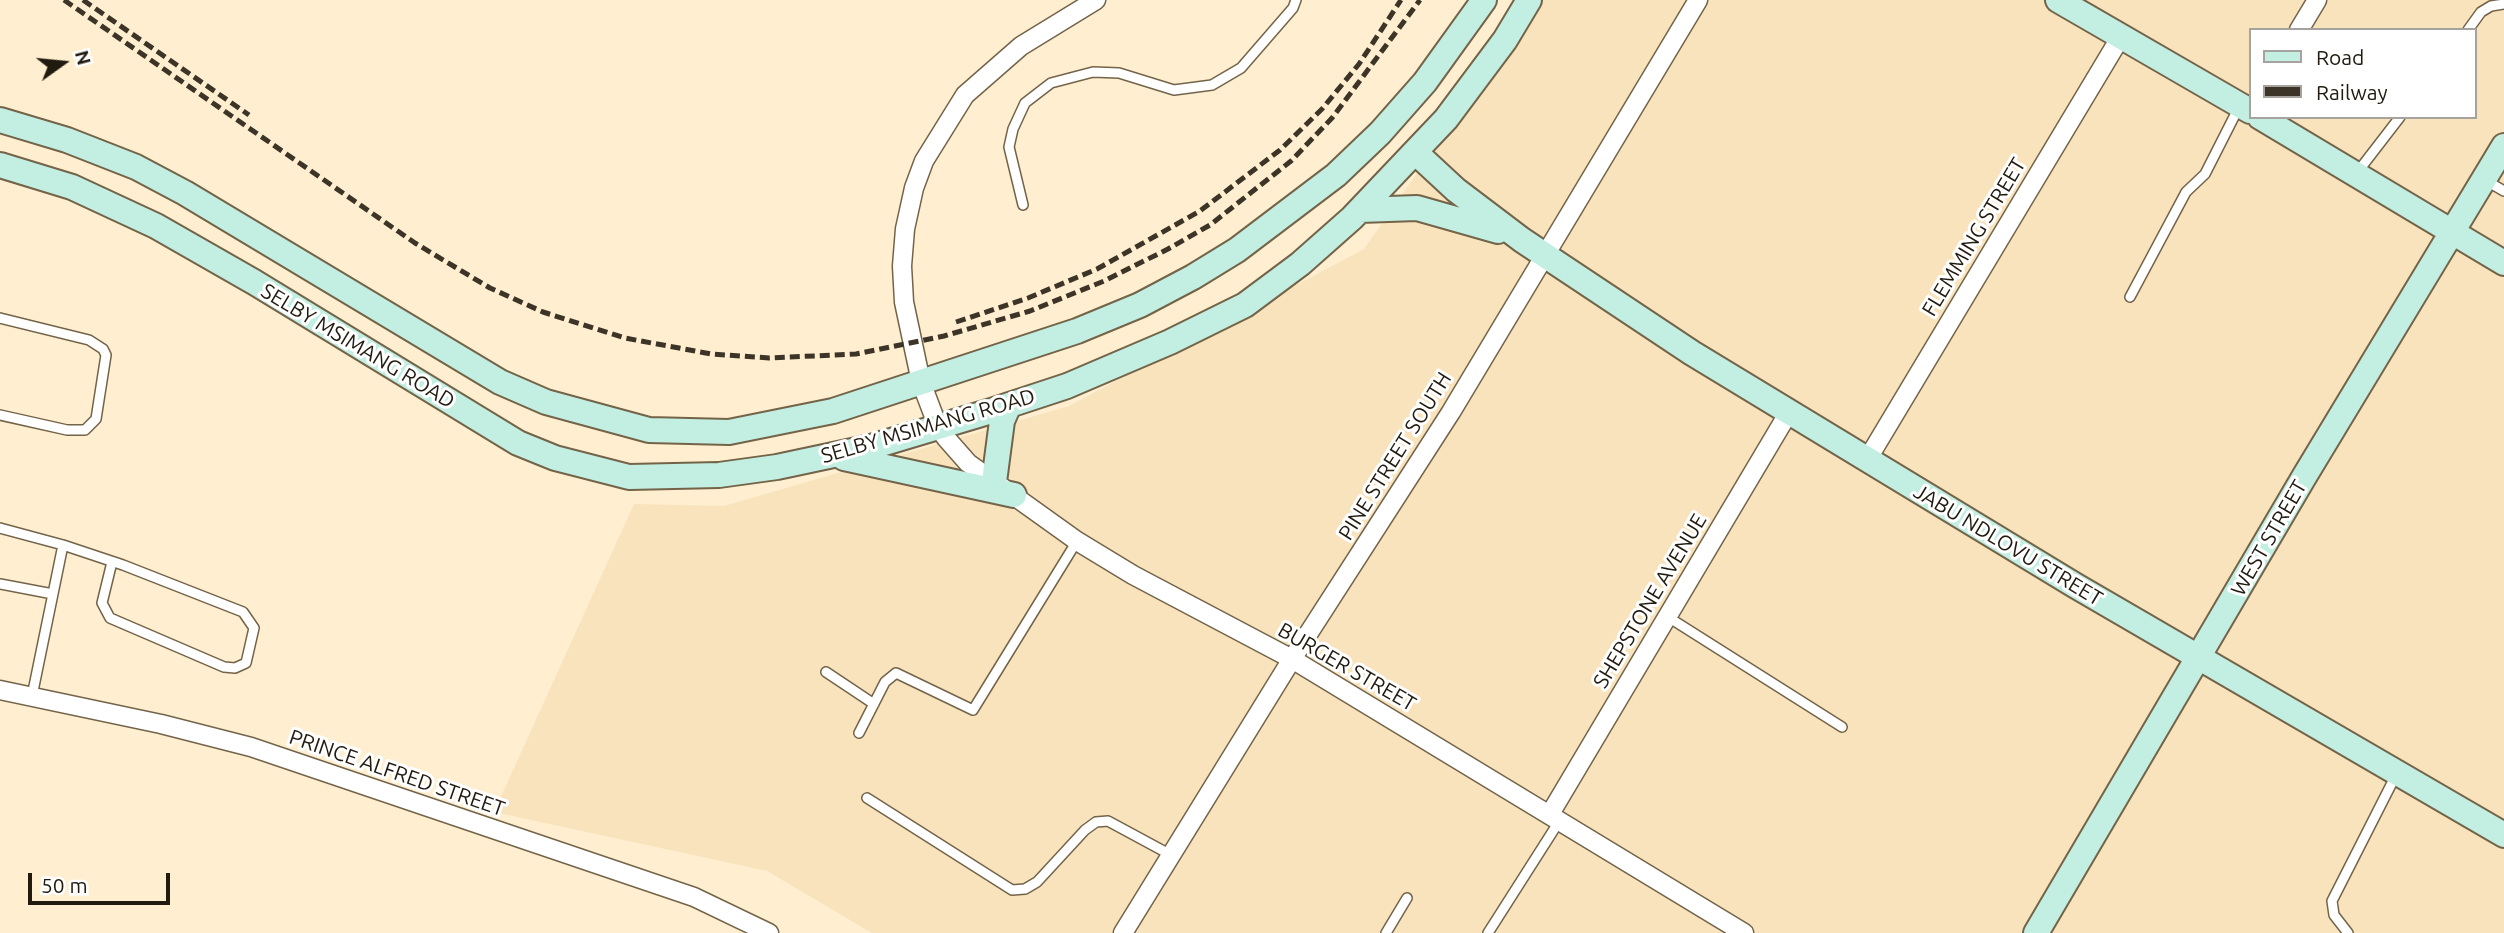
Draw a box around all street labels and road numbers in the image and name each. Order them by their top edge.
street label: FLEMMING STREET [1917,153,2031,321]
street label: SELBY MSIMANG ROAD [257,278,459,414]
street label: PINE STREET SOUTH [1333,367,1457,545]
street label: SELBY MSIMANG ROAD [818,383,1038,469]
street label: WEST STREET [2226,476,2312,600]
street label: JABU NDLOVU STREET [1909,479,2107,611]
street label: SHEPSTONE AVENUE [1588,509,1712,693]
street label: BURGER STREET [1273,617,1421,717]
street label: PRINCE ALFRED STREET [286,724,508,822]

